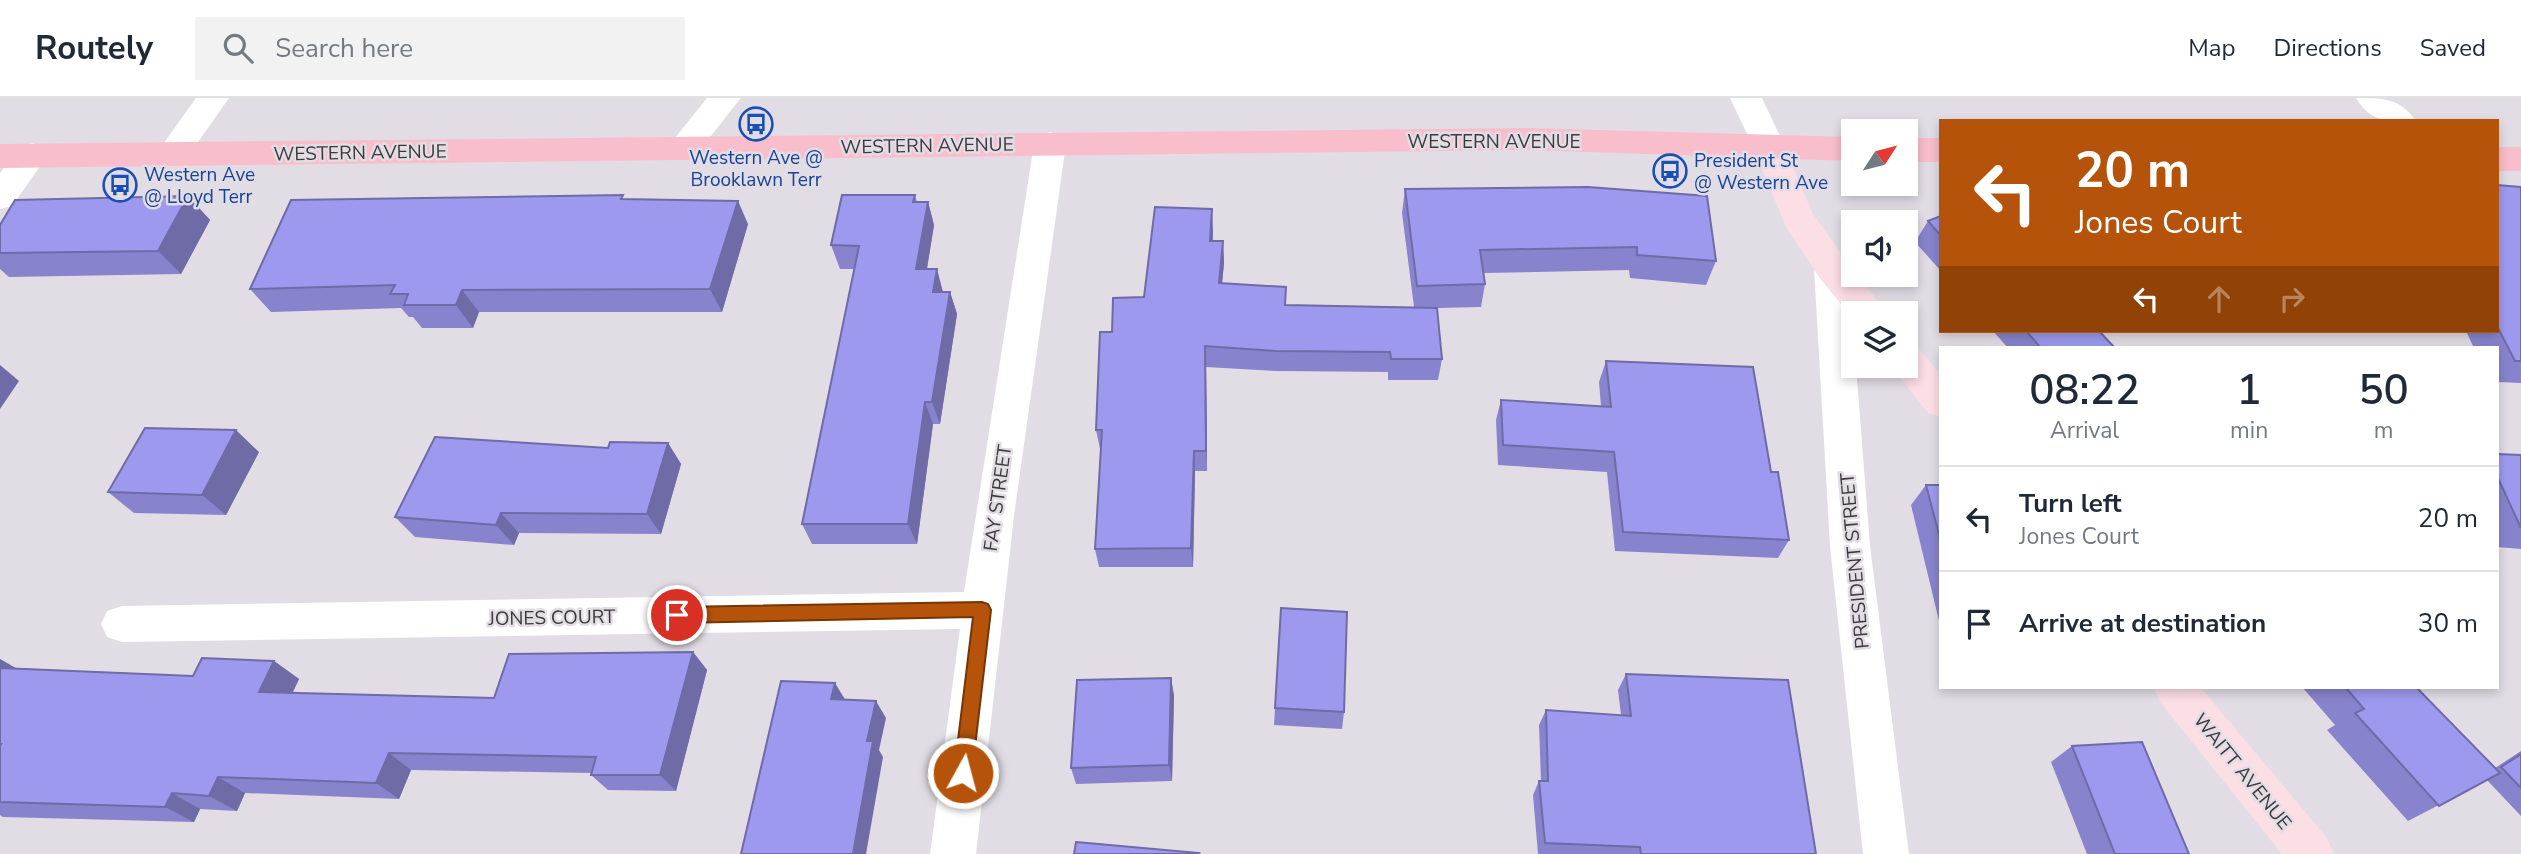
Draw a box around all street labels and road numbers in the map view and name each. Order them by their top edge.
street label: WESTERN AVENUE [1407,129,1581,155]
street label: WESTERN AVENUE [840,131,1014,161]
street label: WESTERN AVENUE [273,138,447,168]
street label: FAY STREET [978,443,1018,553]
street label: PRESIDENT STREET [1834,471,1876,650]
street label: JONES COURT [487,604,616,632]
street label: WAITT AVENUE [2187,708,2297,835]

